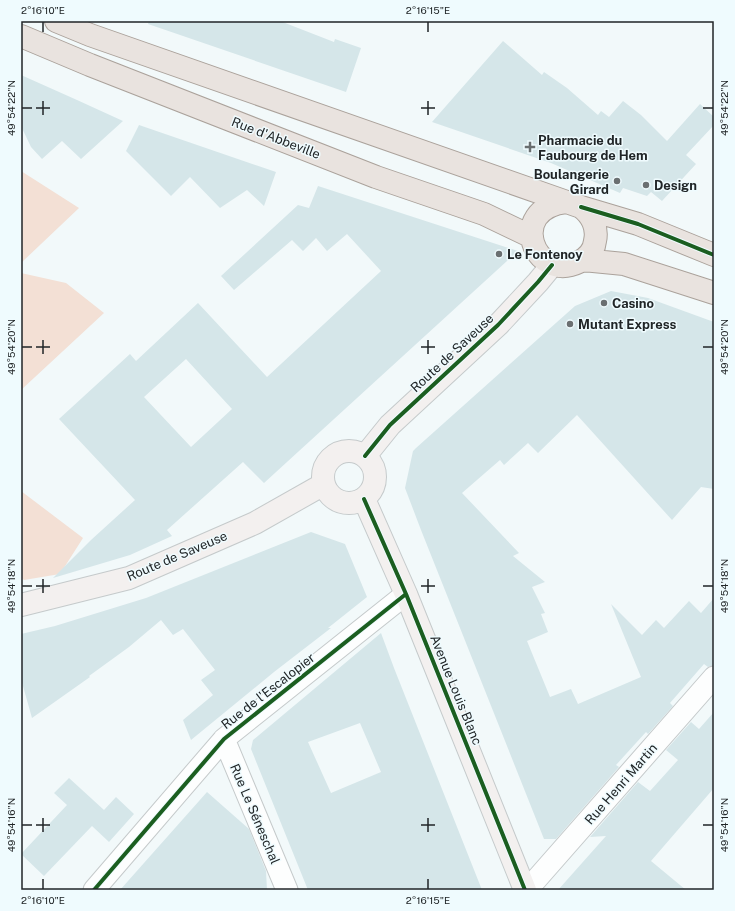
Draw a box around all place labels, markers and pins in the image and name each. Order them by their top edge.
place label: Pharmacie du Faubourg de Hem [538,133,648,163]
marker: Pharmacie du Faubourg de Hem [525,142,535,152]
place label: Boulangerie Girard [534,167,609,197]
marker: Boulangerie Girard [612,176,622,186]
place label: Design [654,178,697,193]
marker: Design [641,180,651,190]
place label: Le Fontenoy [507,247,583,262]
marker: Le Fontenoy [494,249,504,259]
place label: Casino [612,296,654,311]
marker: Casino [599,298,609,308]
place label: Mutant Express [578,317,677,332]
marker: Mutant Express [565,319,575,329]

